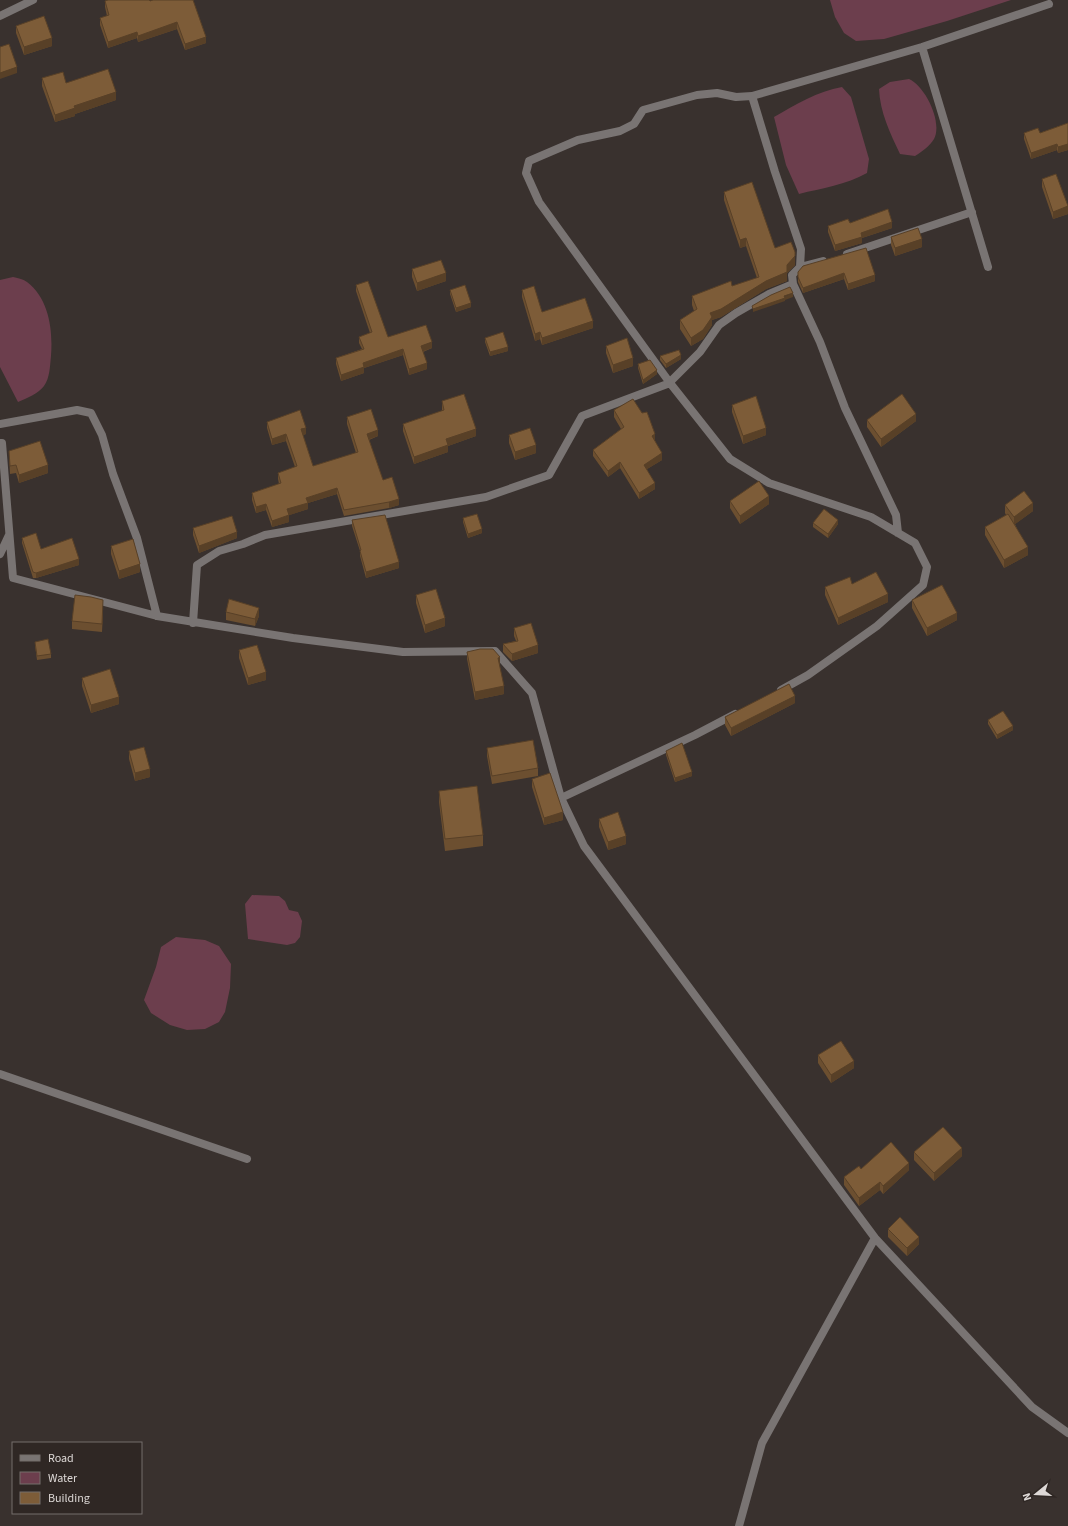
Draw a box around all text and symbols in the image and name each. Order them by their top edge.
legend [12,1442,142,1514]
text: Road [48,1450,74,1467]
text: Water [48,1470,78,1487]
north arrow [1016,1474,1056,1514]
text: Building [48,1490,90,1507]
text: N [1019,1491,1035,1503]

